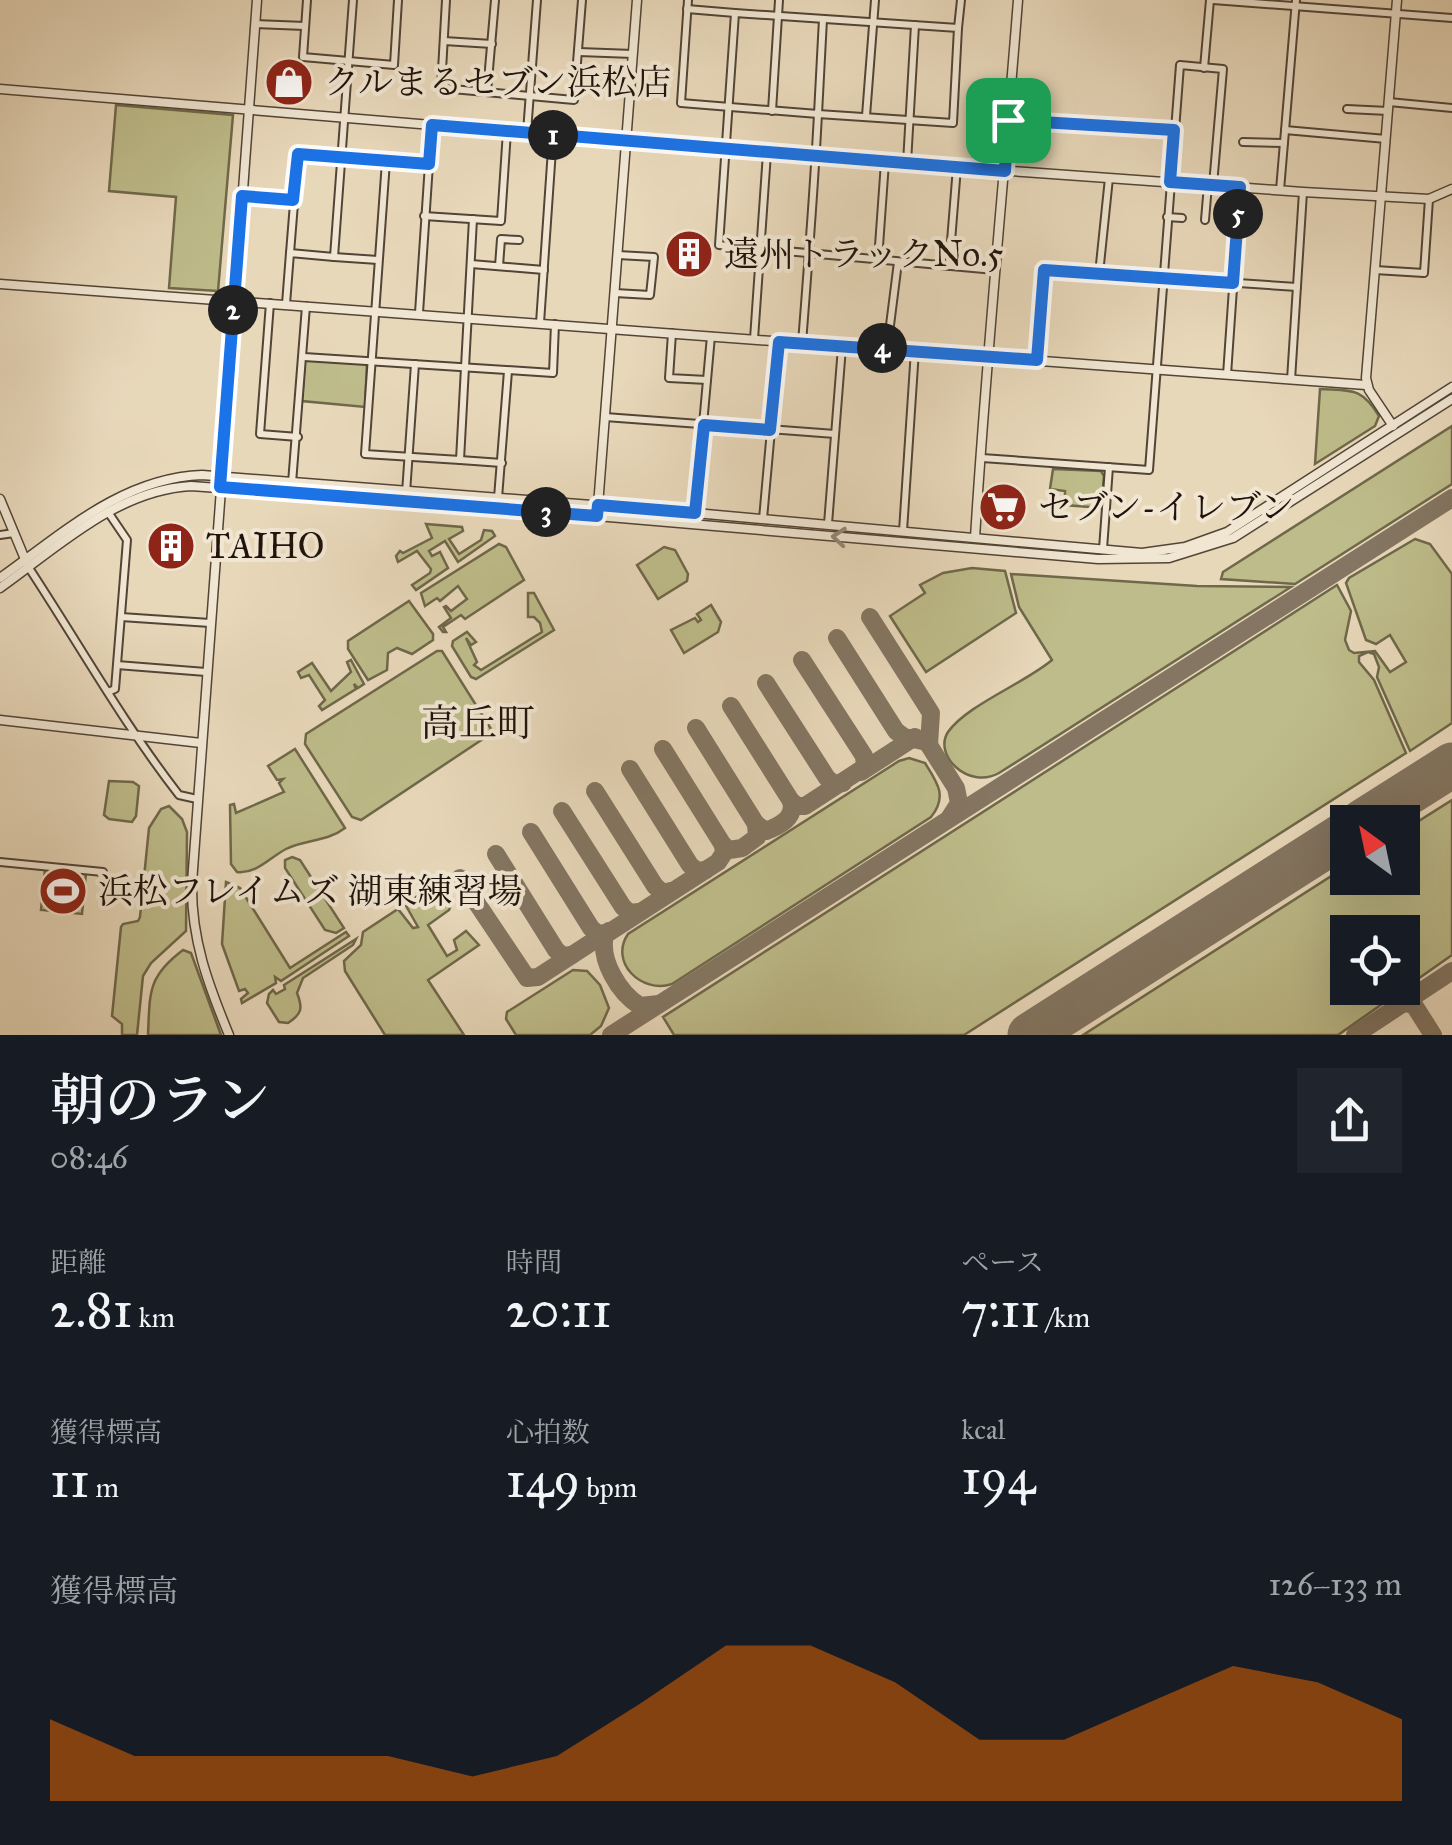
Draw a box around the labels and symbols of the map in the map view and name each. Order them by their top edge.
shop icon: クルまるセブン浜松店 [263,56,315,108]
place label: クルまるセブン浜松店 [324,61,672,104]
pin [966,78,1051,163]
pin: 1 [528,110,578,160]
pin: 5 [1213,189,1263,239]
building icon: 遠州トラックNo.5 [663,228,715,280]
place label: 遠州トラックNo.5 [724,233,1003,276]
pin: 2 [208,285,258,335]
pin: 4 [857,323,907,373]
supermarket icon: セブン-イレブン [977,481,1029,533]
place label: セブン-イレブン [1038,486,1295,529]
pin: 3 [521,487,571,537]
building icon: TAIHO [145,520,197,572]
place label: TAIHO [206,525,324,568]
one-way arrow [831,526,847,548]
district label: 高丘町 [421,700,535,746]
north arrow [1330,805,1420,895]
sports icon: 浜松フレイムズ 湖東練習場 [37,865,89,917]
place label: 浜松フレイムズ 湖東練習場 [98,870,522,913]

